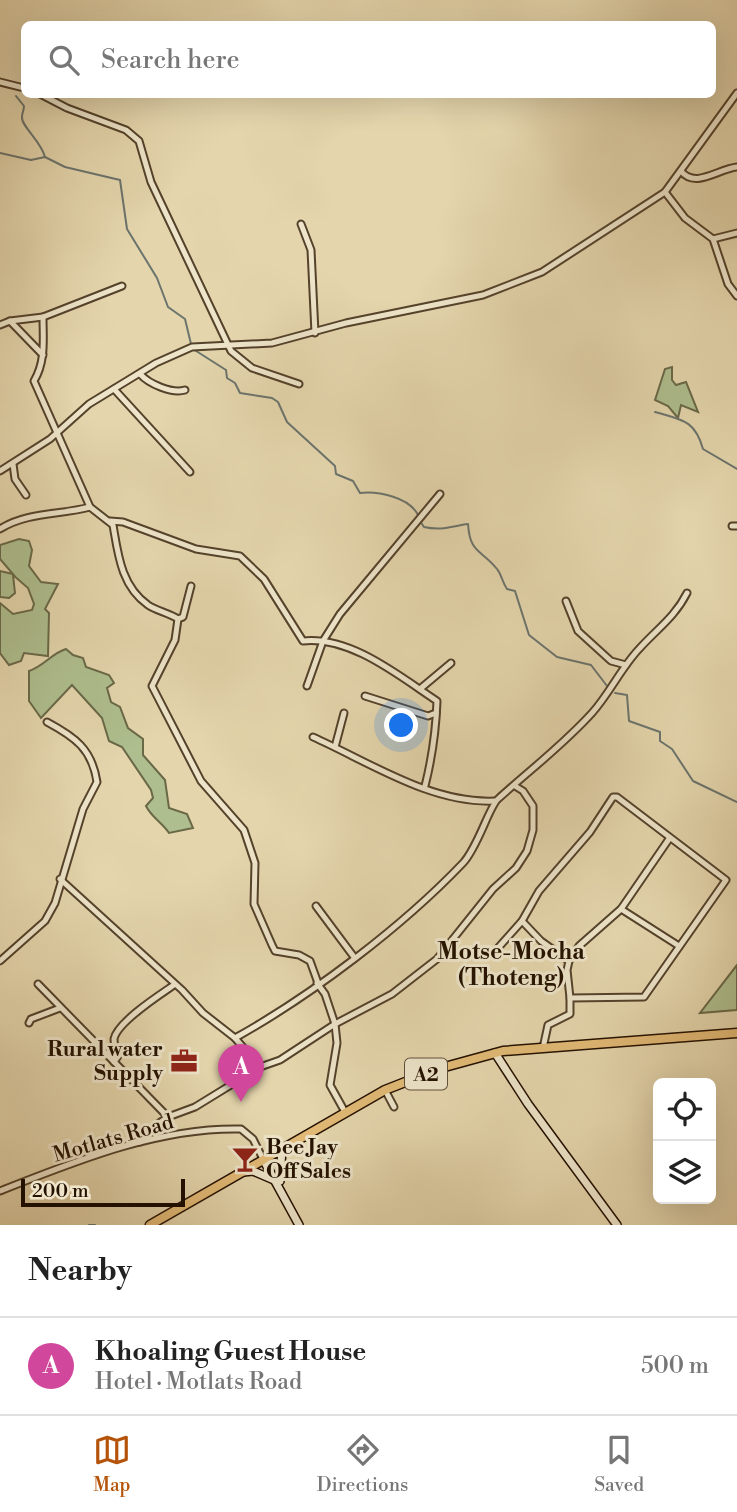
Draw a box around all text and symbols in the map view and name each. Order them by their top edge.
search box [21,21,716,98]
icon: search [45,41,83,79]
text: Search here [101,44,240,76]
your location [384,708,418,742]
district label: Motse-Mocha (Thoteng) [437,938,585,992]
place label: Rural water Supply [47,1037,163,1087]
pin: A [218,1044,264,1102]
office icon: Rural water Supply [169,1046,199,1076]
road number: A2 [405,1058,447,1090]
map controls [653,1078,716,1204]
button: locate [653,1078,716,1141]
street label: Motlats Road [50,1109,177,1169]
place label: Bee Jay Off Sales [266,1135,351,1185]
button: layers [653,1141,716,1204]
bar icon: Bee Jay Off Sales [230,1144,260,1174]
scale bar [21,1176,186,1208]
text: 200 m [32,1179,89,1203]
text: Nearby [28,1252,132,1290]
text: Khoaling Guest House [95,1336,366,1368]
text: A [43,1352,59,1380]
text: 500 m [641,1352,709,1380]
text: Hotel · Motlats Road [95,1368,302,1396]
tab: Map [93,1431,131,1497]
tab: Directions [317,1431,408,1497]
tab: Saved [594,1431,644,1497]

